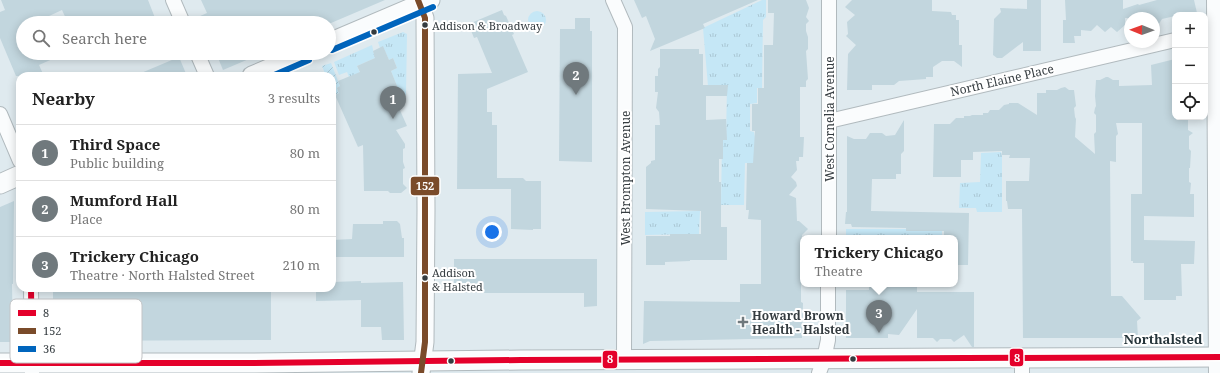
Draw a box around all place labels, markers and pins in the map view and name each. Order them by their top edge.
place label: Addison & Broadway [432,18,543,33]
marker: Addison & Broadway [420,20,430,30]
unlabelled marker [369,27,379,37]
pin: 2 [563,62,589,95]
pin: 1 [380,86,406,119]
place label: Addison & Halsted [432,265,483,294]
marker: Addison & Halsted [420,273,430,283]
pin: 3 [866,300,892,333]
place label: Howard Brown Health - Halsted [752,307,850,338]
marker: Howard Brown Health - Halsted [737,316,749,328]
unlabelled marker [848,354,858,364]
unlabelled marker [446,356,456,366]

